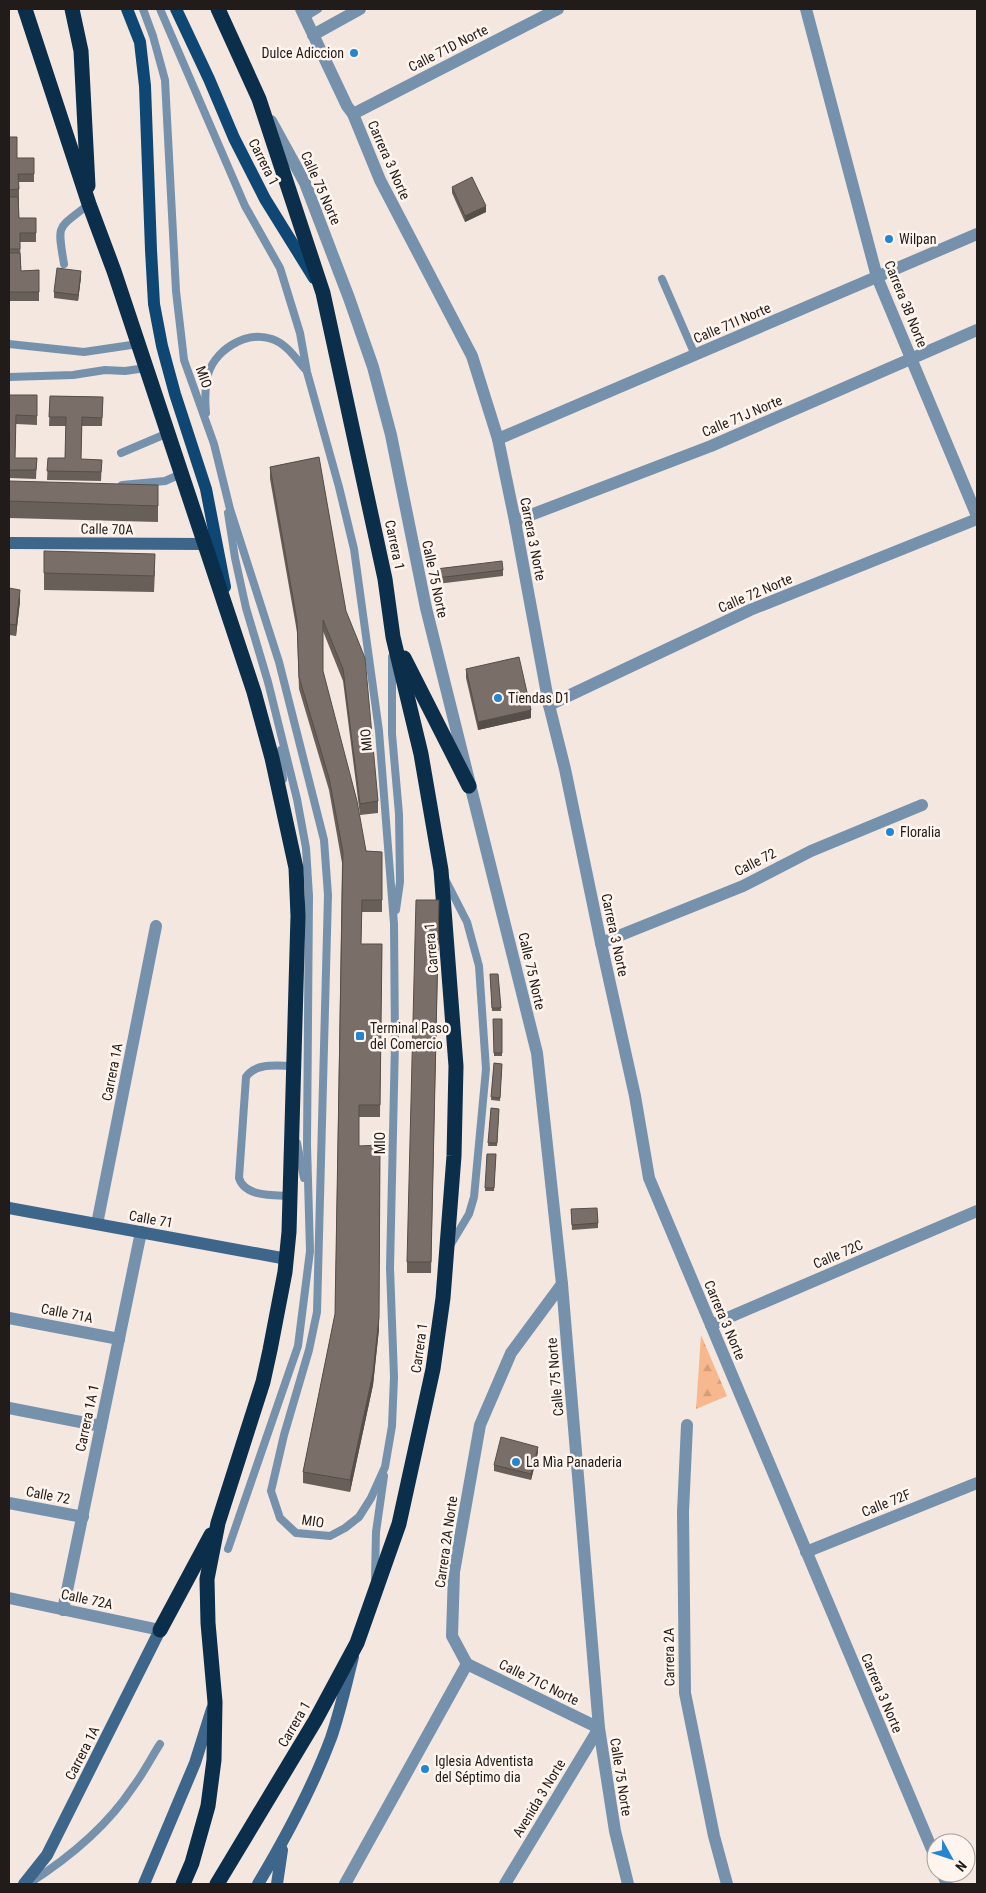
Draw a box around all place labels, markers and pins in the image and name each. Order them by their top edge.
place label: Dulce Adiccion [262,45,344,61]
marker: Dulce Adiccion [348,47,360,59]
place label: Wilpan [899,231,936,247]
marker: Wilpan [883,233,895,245]
place label: Tiendas D1 [508,690,570,706]
marker: Tiendas D1 [492,692,504,704]
place label: Floralia [900,824,941,840]
marker: Floralia [884,826,896,838]
place label: Terminal Paso del Comercio [370,1020,449,1052]
marker: Terminal Paso del Comercio [354,1030,366,1042]
place label: La Mìa Panaderia [526,1454,622,1470]
marker: La Mìa Panaderia [510,1456,522,1468]
place label: Iglesia Adventista del Séptimo dia [435,1753,534,1785]
marker: Iglesia Adventista del Séptimo dia [419,1763,431,1775]

